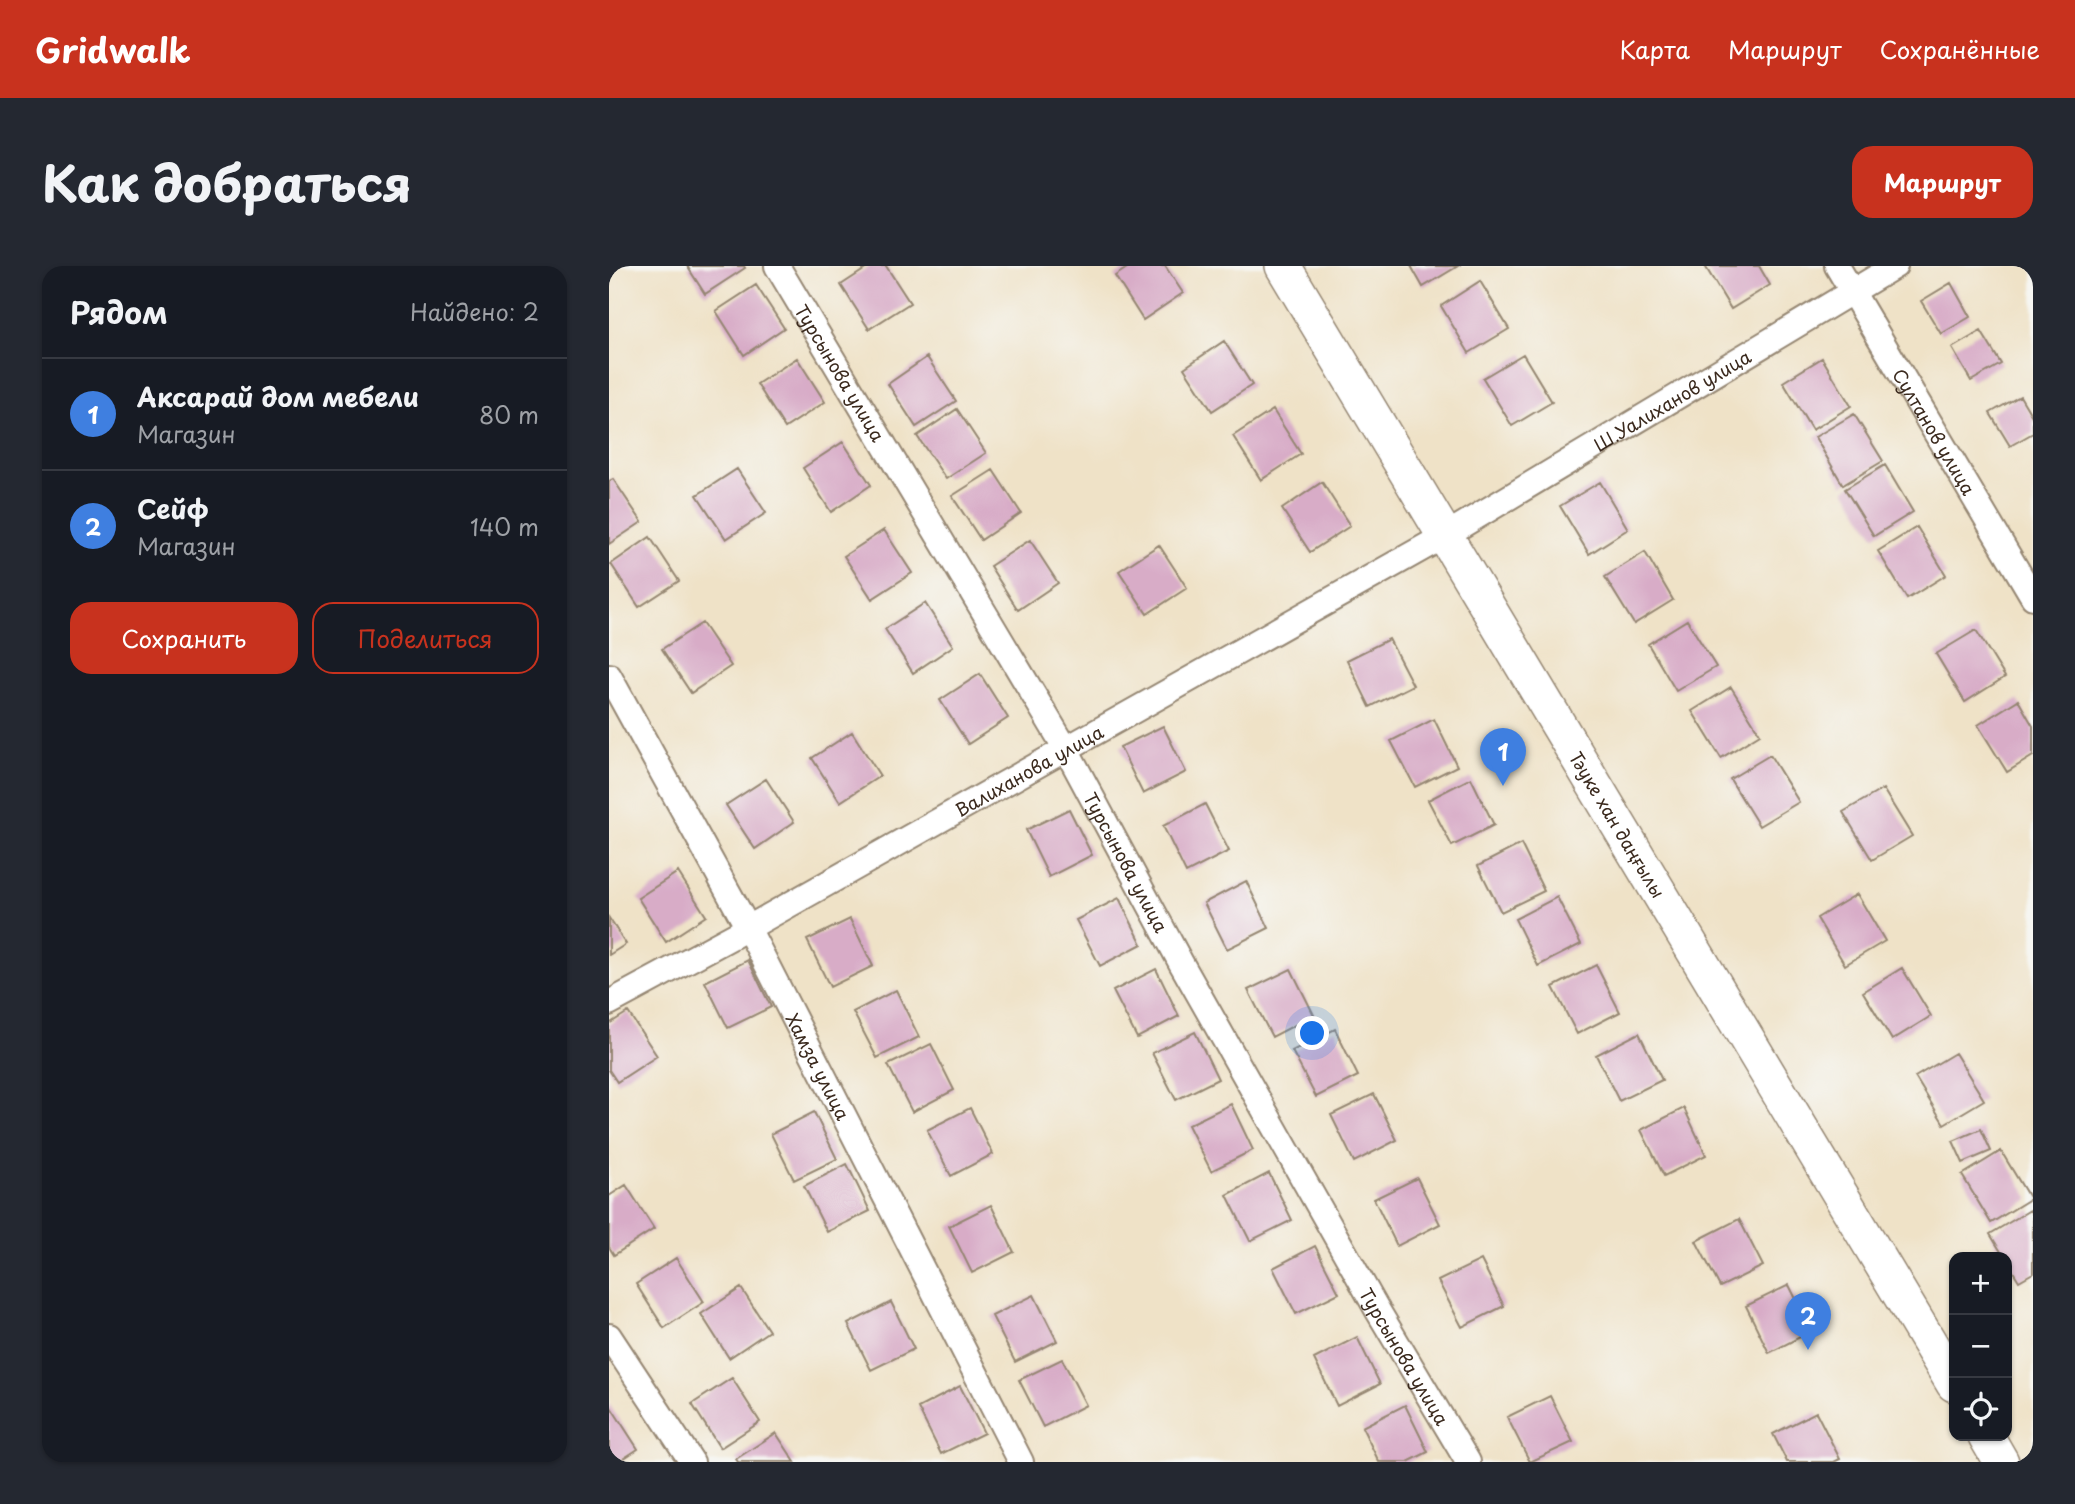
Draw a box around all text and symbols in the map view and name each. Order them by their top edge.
text: Gridwalk [35,24,191,74]
text: Карта [1619,31,1690,67]
text: Маршрут [1728,31,1842,67]
text: Сохранённые [1880,31,2040,67]
text: Как добраться [42,145,412,219]
button: Маршрут [1852,146,2033,218]
text: Рядом [70,289,168,334]
text: Найдено: 2 [410,294,539,329]
street label: Турсынова улица [789,299,893,447]
street label: Ш.Уалиханов улица [1588,342,1756,457]
street label: Султанов улица [1887,363,1983,500]
text: Аксарай дом мебели [137,377,419,416]
text: 1 [88,397,99,432]
text: 80 m [479,397,539,432]
text: Магазин [137,416,236,451]
text: Сейф [137,489,209,528]
text: 2 [85,509,101,544]
text: 140 m [470,509,539,544]
text: Магазин [137,528,236,563]
button: Сохранить [70,602,298,674]
button: Поделиться [312,602,539,674]
street label: Валиханова улица [949,717,1108,823]
pin: 1 [1480,728,1526,786]
street label: Тәуке хан даңғылы [1564,746,1672,903]
street label: Турсынова улица [1078,787,1176,937]
street label: Хамза улица [780,1008,858,1125]
your location [1295,1016,1329,1050]
map controls [1949,1252,2012,1441]
button: + [1949,1252,2012,1315]
street label: Турсынова улица [1354,1282,1457,1430]
pin: 2 [1785,1292,1831,1350]
button: − [1949,1315,2012,1378]
button: locate [1949,1378,2012,1441]

